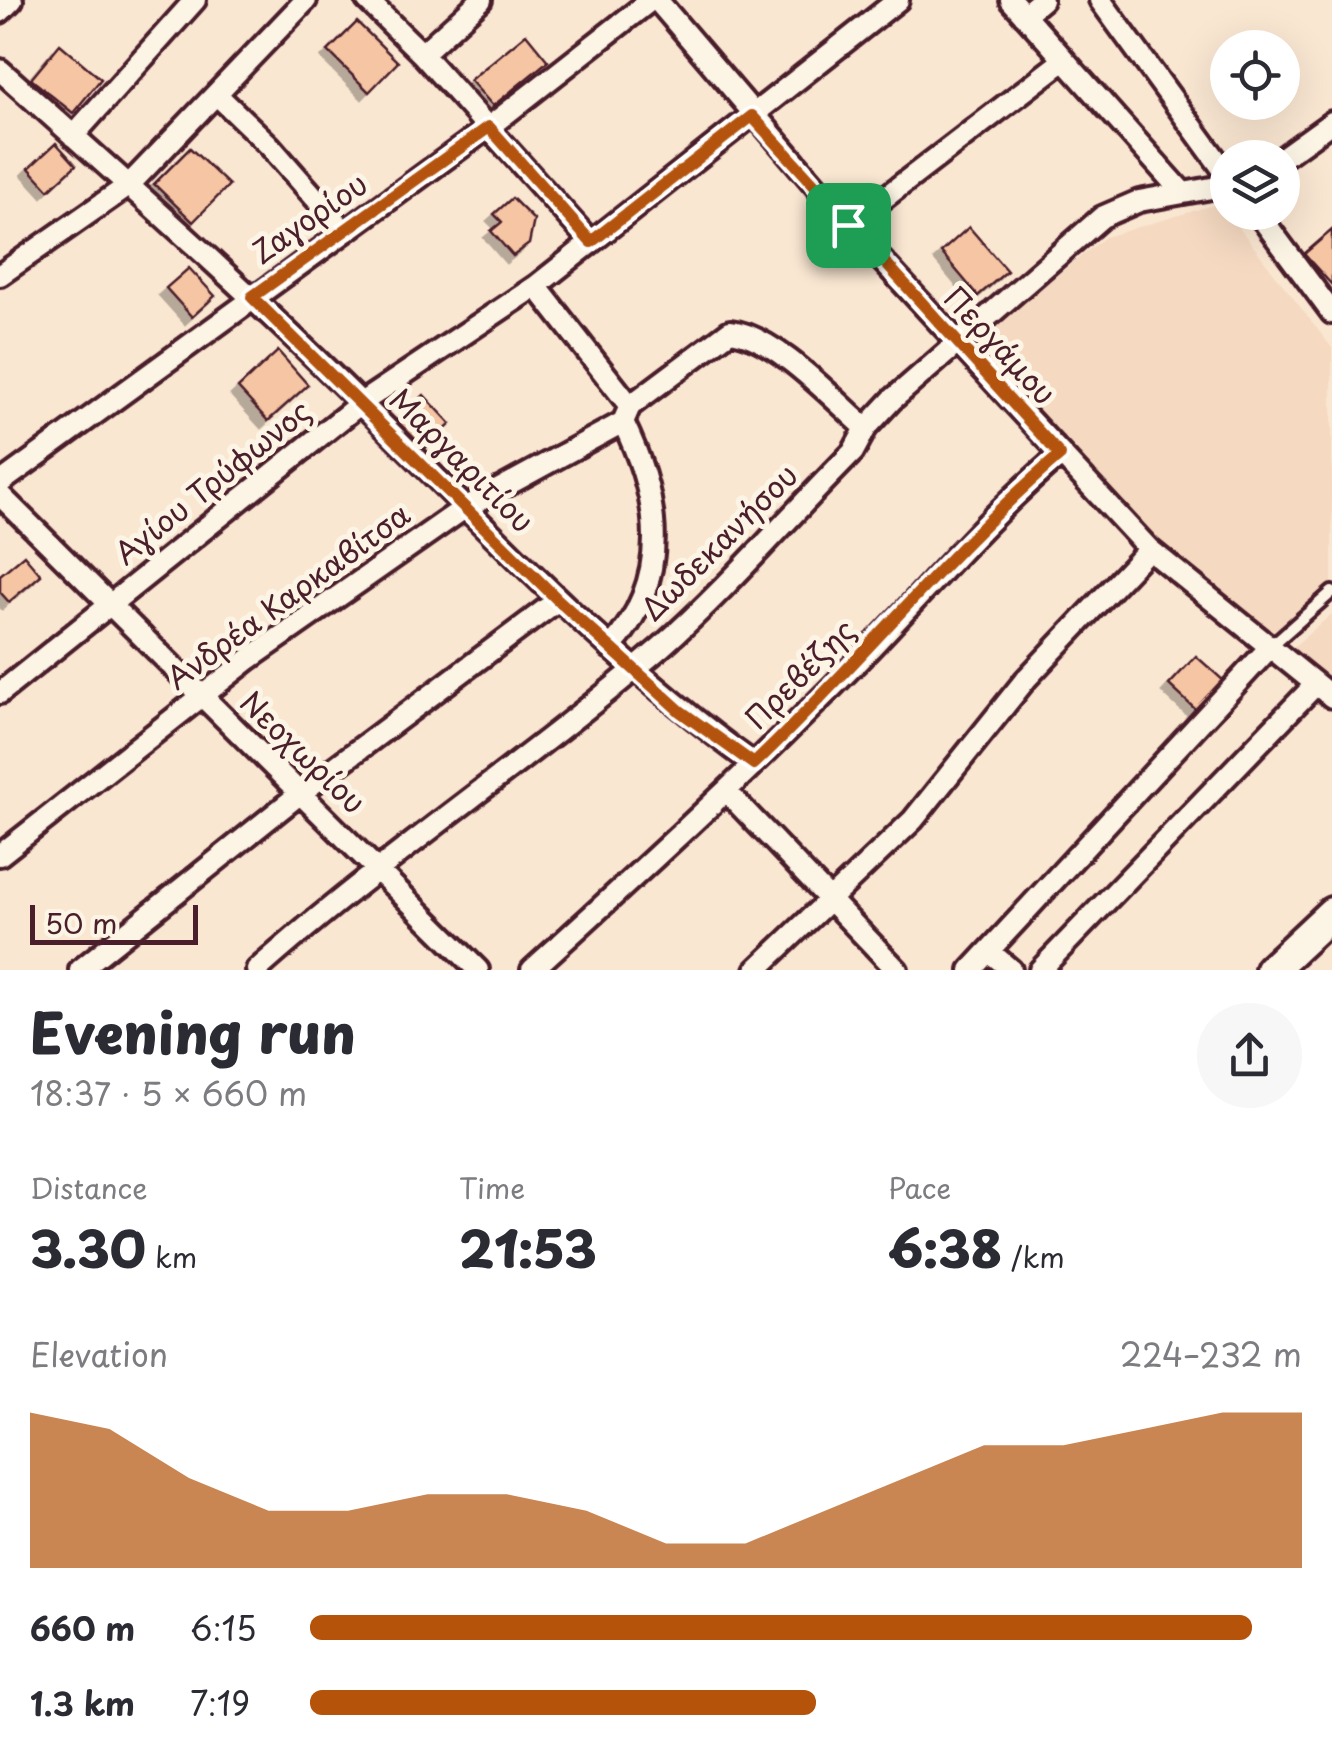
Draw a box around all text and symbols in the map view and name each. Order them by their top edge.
map controls [1210,30,1300,230]
button: locate [1210,30,1300,120]
button: layers [1210,140,1300,230]
street label: Ζαγορίου [241,161,376,273]
pin [806,183,891,268]
icon: arrive [821,198,876,253]
street label: Περγάμου [934,275,1068,414]
street label: Μαργαριτίου [380,377,545,542]
street label: Αγίου Τρύφωνος [104,388,319,574]
street label: Δωδεκανήσου [630,453,807,630]
street label: Ανδρέα Καρκαβίτσα [156,491,419,699]
street label: Πρεβέζης [734,608,865,739]
street label: Νεοχωρίου [231,679,377,823]
scale bar [30,900,198,944]
text: 50 m [45,901,118,944]
text: Evening run [30,990,356,1073]
button: share [1197,1003,1302,1108]
text: 18:37 · 5 × 660 m [30,1069,307,1117]
text: Distance [30,1166,148,1209]
text: Time [459,1166,525,1209]
text: Pace [888,1166,951,1209]
text: 3.30 [30,1209,146,1285]
text: 21:53 [459,1209,597,1285]
text: 6:38 [888,1209,1002,1285]
text: km [146,1235,197,1278]
text: /km [1002,1235,1065,1278]
text: Elevation [30,1330,168,1378]
text: 224–232 m [1120,1330,1302,1378]
text: 660 m [30,1604,135,1652]
text: 6:15 [190,1604,257,1652]
text: 1.3 km [30,1679,135,1727]
text: 7:19 [190,1679,250,1727]

